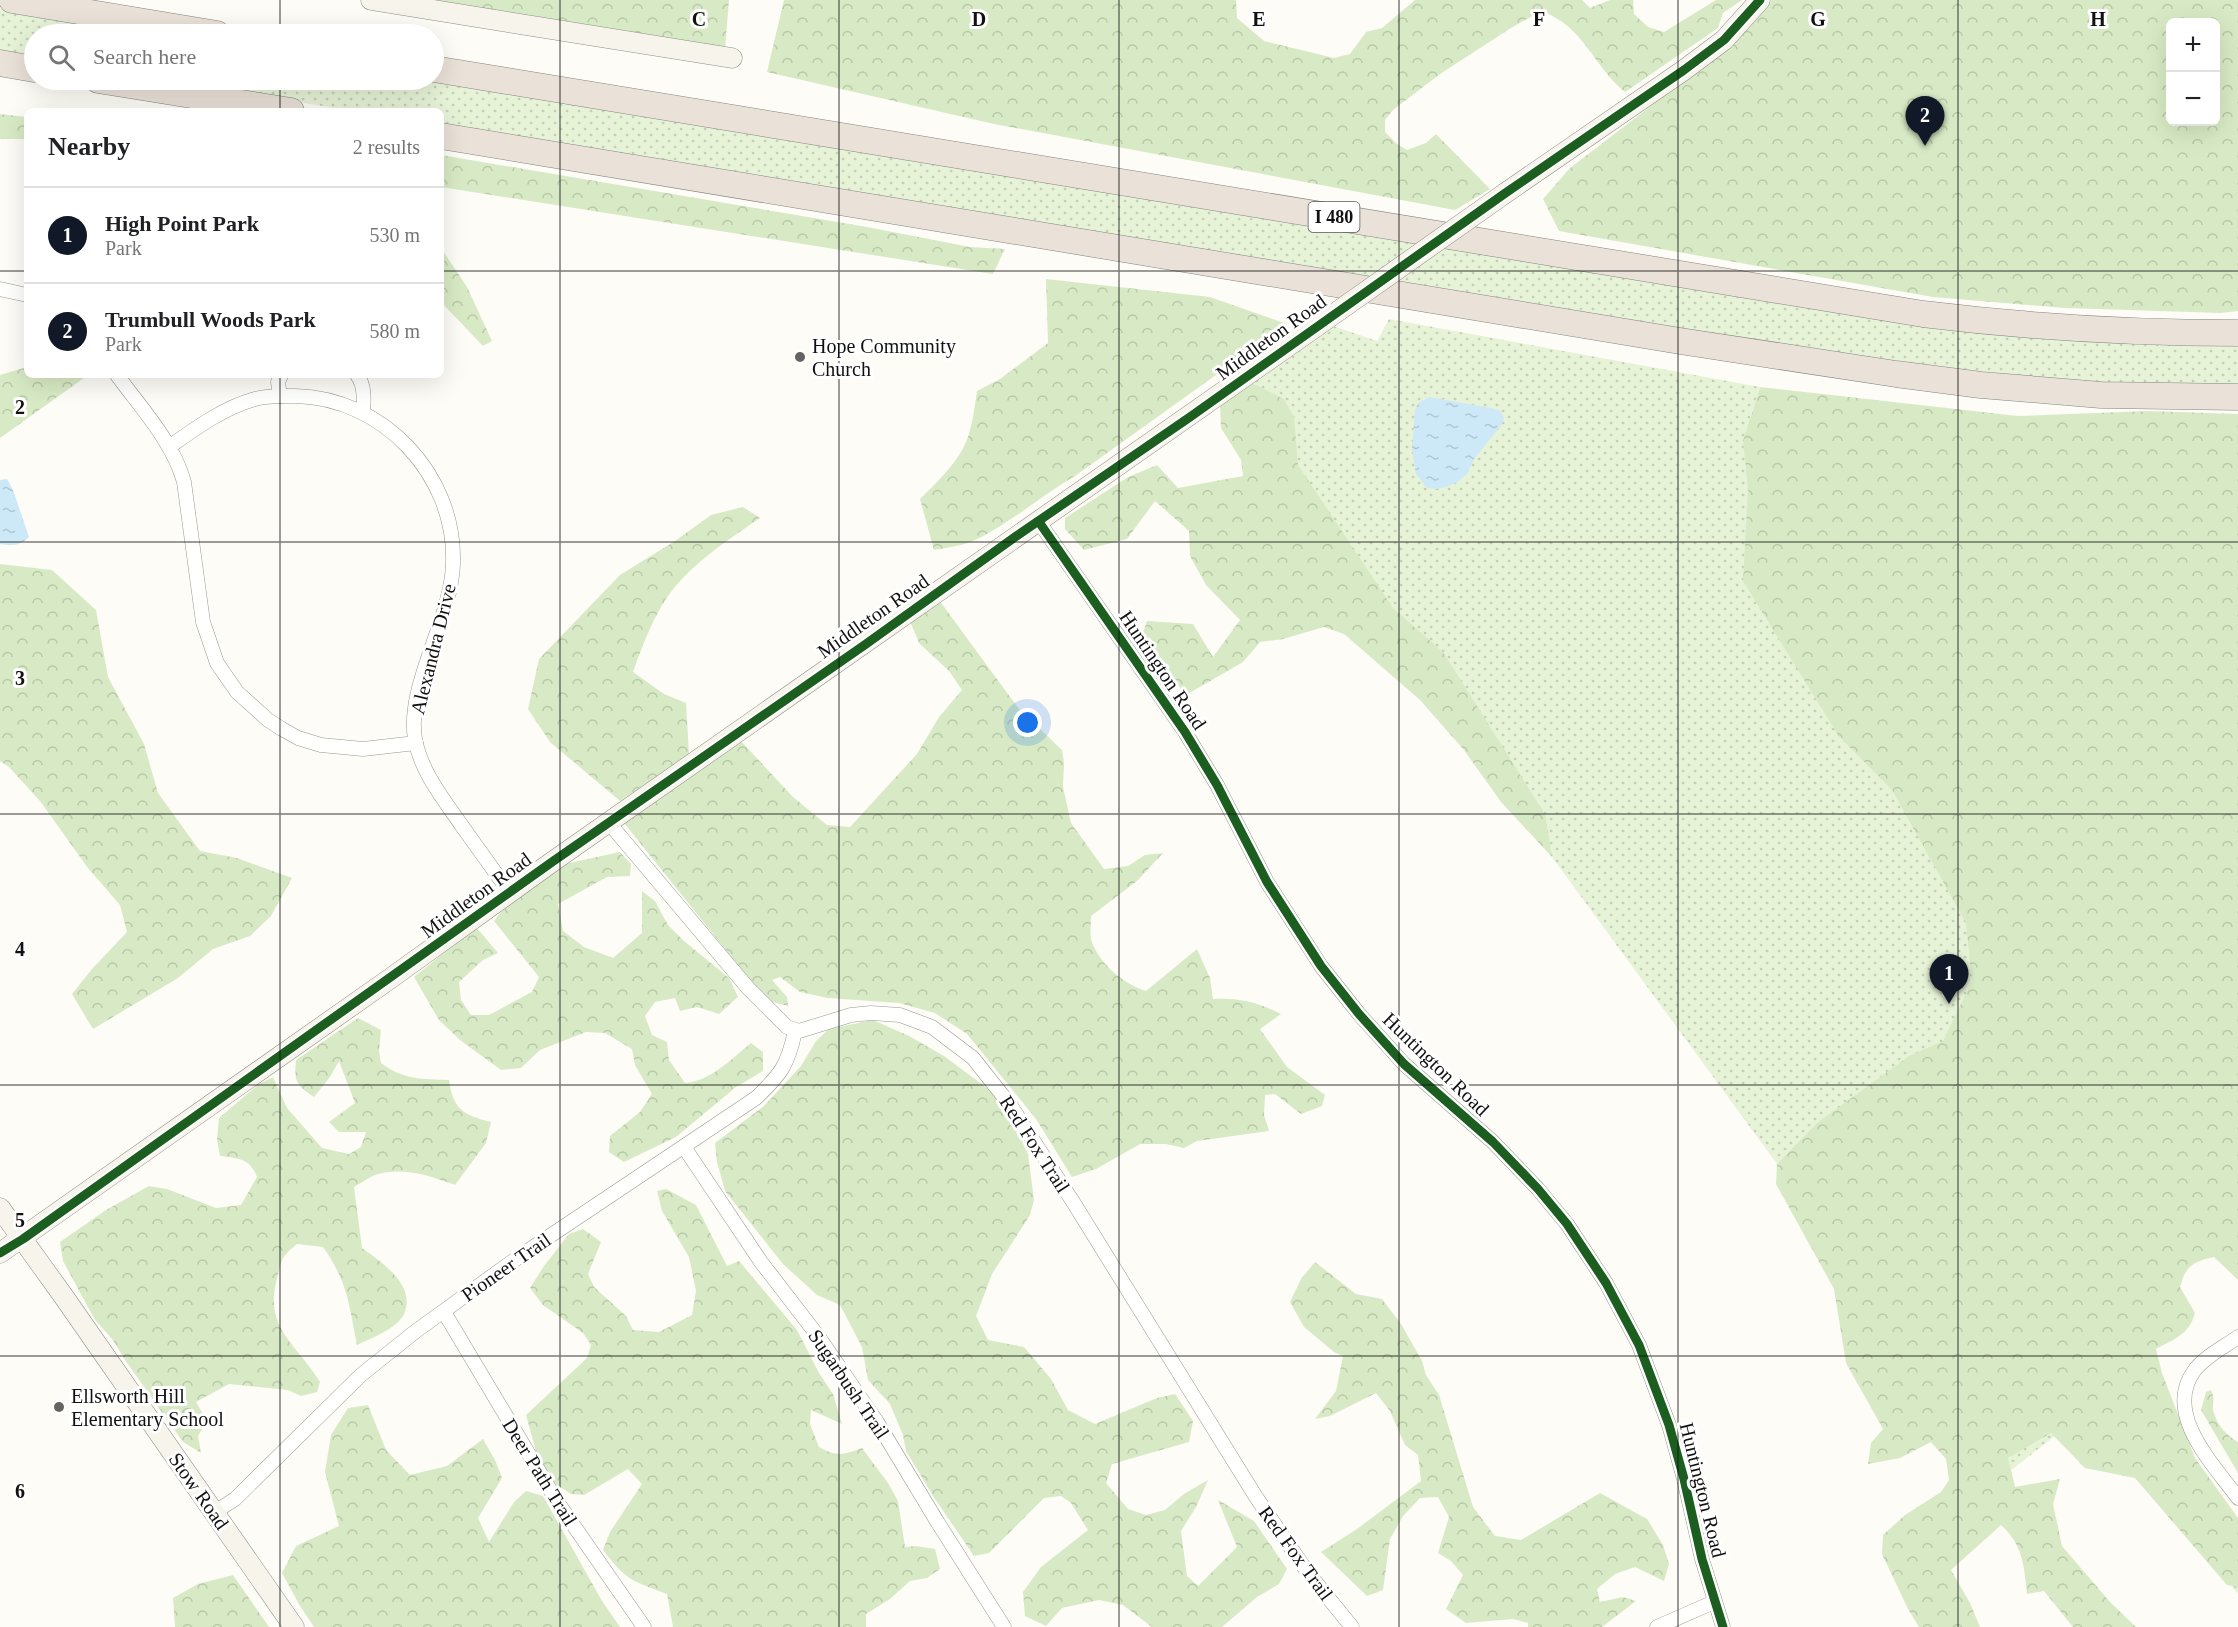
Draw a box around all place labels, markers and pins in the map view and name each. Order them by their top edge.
pin: 2 [1906,96,1944,146]
place label: Hope Community Church [812,335,956,380]
marker: Hope Community Church [793,350,807,364]
pin: 1 [1930,954,1968,1004]
place label: Ellsworth Hill Elementary School [71,1385,224,1431]
marker: Ellsworth Hill Elementary School [52,1400,66,1414]

